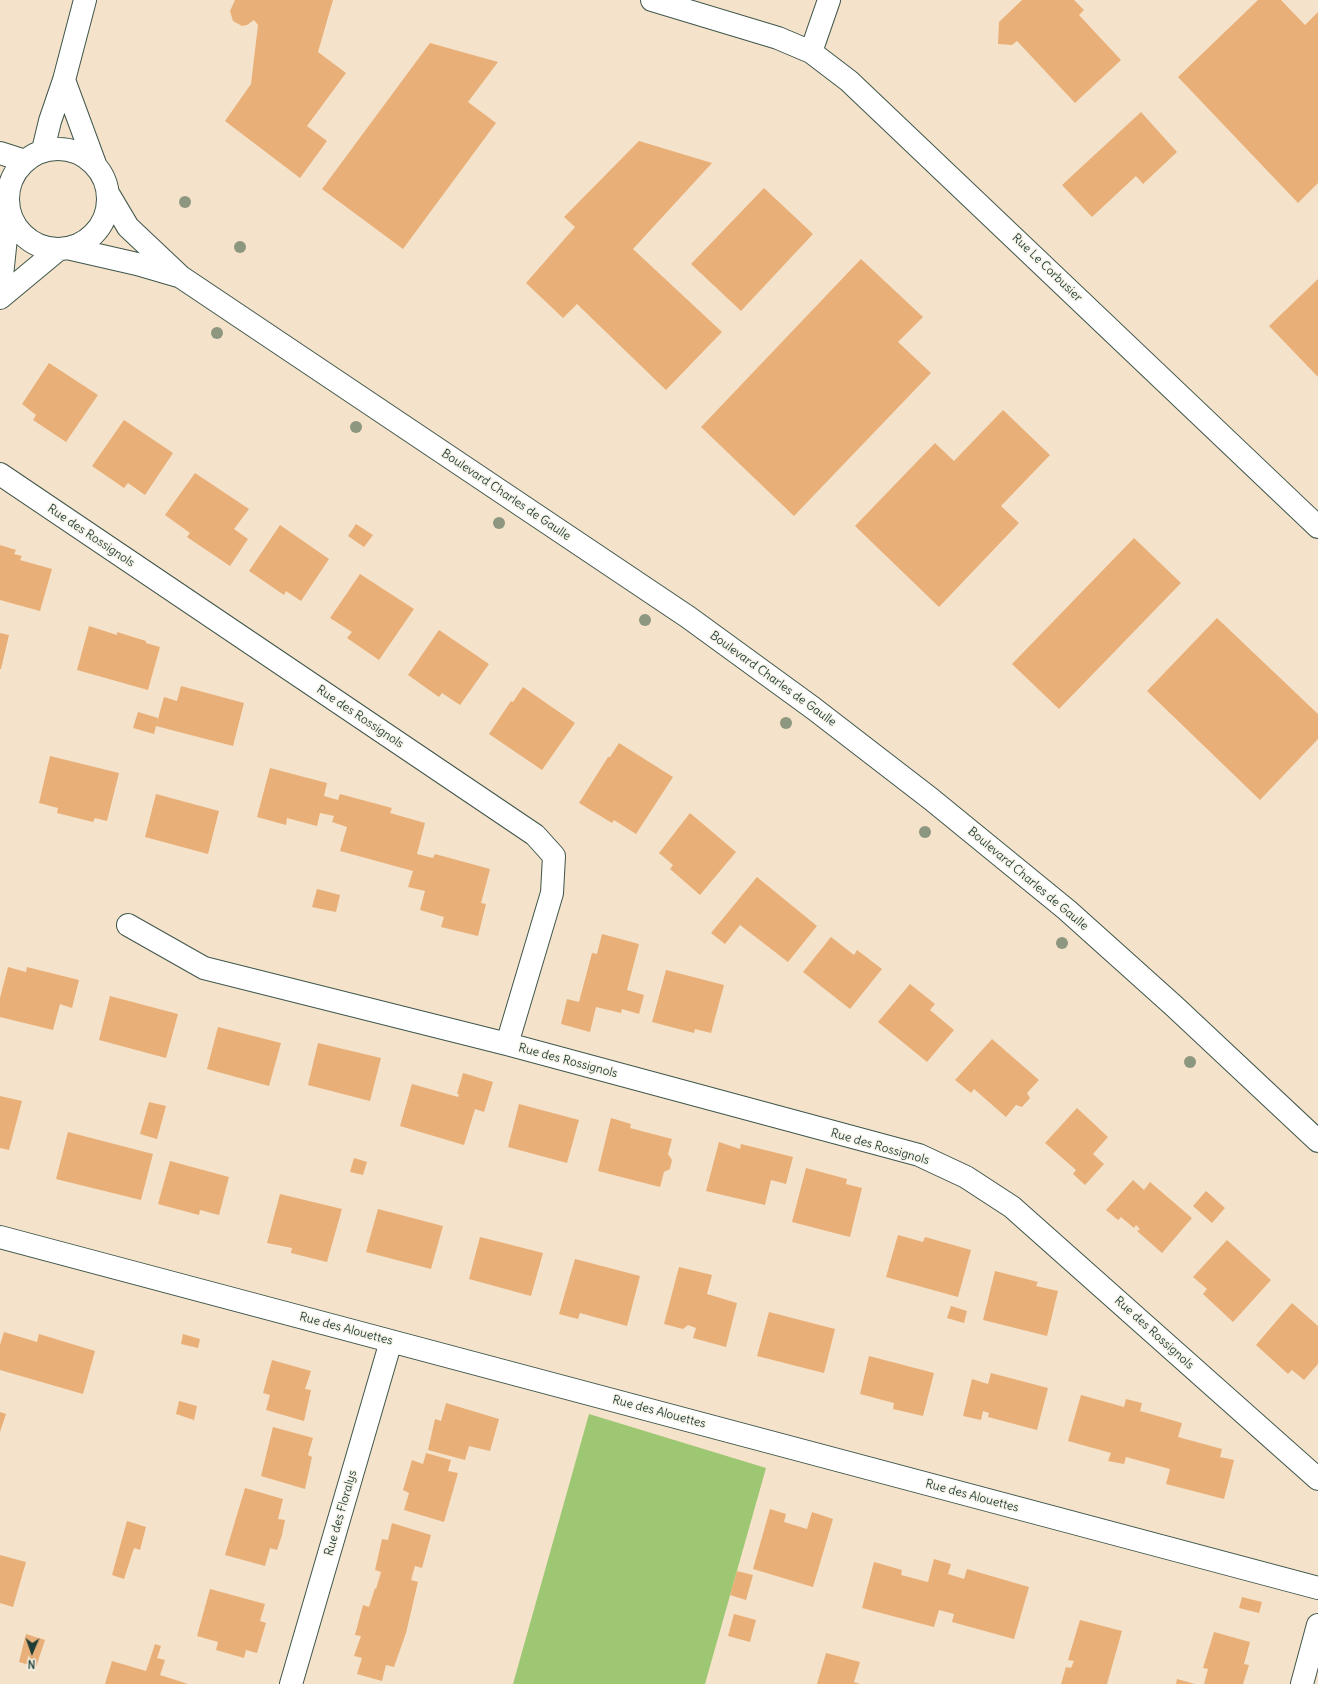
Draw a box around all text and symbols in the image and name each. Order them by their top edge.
street label: Rue Le Corbusier [1009,231,1085,305]
street label: Boulevard Charles de Gaulle [439,446,573,544]
street label: Rue des Rossignols [45,502,137,570]
street label: Boulevard Charles de Gaulle [707,628,839,730]
street label: Rue des Rossignols [314,683,406,751]
street label: Boulevard Charles de Gaulle [965,824,1091,934]
street label: Rue des Rossignols [517,1041,619,1081]
street label: Rue des Rossignols [829,1126,931,1168]
street label: Rue des Rossignols [1111,1294,1197,1372]
street label: Rue des Alouettes [298,1310,394,1348]
street label: Rue des Alouettes [611,1393,707,1431]
street label: Rue des Floralys [322,1469,360,1557]
street label: Rue des Alouettes [924,1477,1020,1515]
north arrow [12,1632,52,1672]
text: N [28,1657,36,1671]

